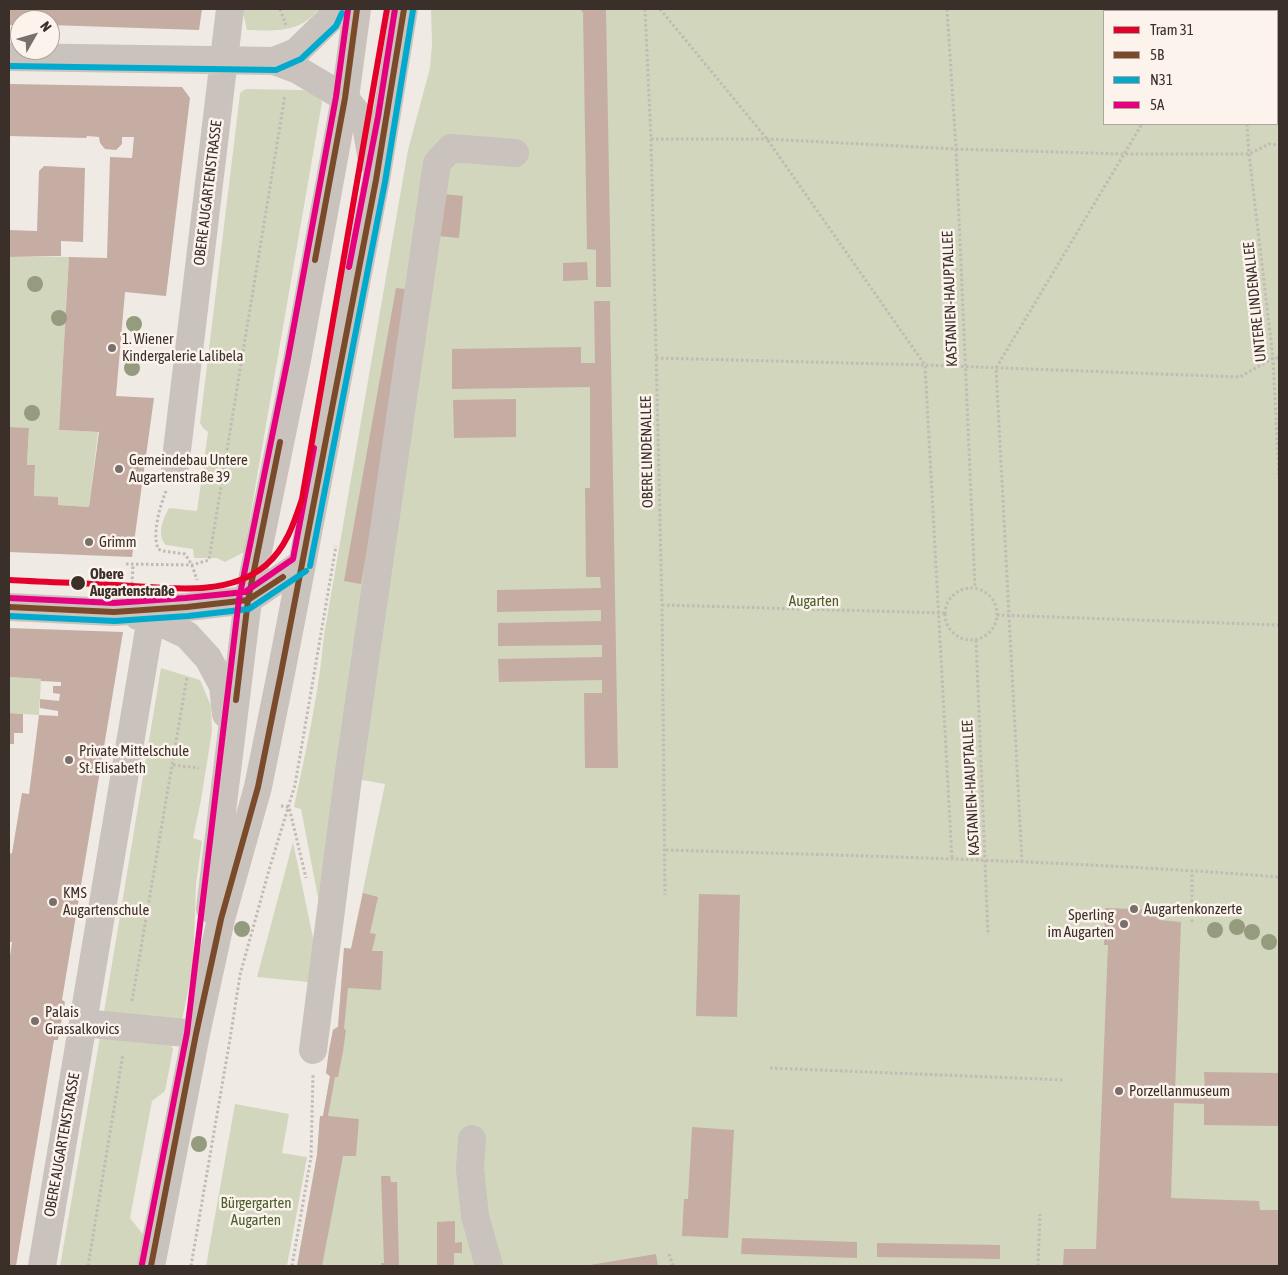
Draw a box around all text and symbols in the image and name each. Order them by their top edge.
north arrow [10,10,60,60]
legend [1103,10,1278,125]
text: N [37,18,55,35]
text: Tram 31 [1150,21,1194,38]
text: 5B [1150,46,1164,63]
text: N31 [1150,71,1173,88]
text: 5A [1150,96,1164,113]
street label: OBERE AUGARTENSTRASSE [190,120,226,266]
street label: KASTANIEN-HAUPTALLEE [939,231,961,367]
street label: UNTERE LINDENALLEE [1240,241,1270,363]
place label: 1. Wiener Kindergalerie Lalibela [122,330,244,365]
marker: 1. Wiener Kindergalerie Lalibela [106,342,118,354]
street label: OBERE LINDENALLEE [637,396,657,508]
place label: Gemeindebau Untere Augartenstraße 39 [129,451,248,486]
marker: Gemeindebau Untere Augartenstraße 39 [113,463,125,475]
place label: Grimm [99,533,136,551]
marker: Grimm [83,536,95,548]
place label: Obere Augartenstraße [90,565,175,600]
marker: Obere Augartenstraße [69,574,87,592]
park label: Augarten [789,592,839,610]
street label: KASTANIEN-HAUPTALLEE [958,720,984,856]
place label: Private Mittelschule St. Elisabeth [79,742,189,777]
marker: Private Mittelschule St. Elisabeth [63,754,75,766]
place label: KMS Augartenschule [63,884,149,919]
marker: KMS Augartenschule [47,896,59,908]
place label: Augartenkonzerte [1144,900,1242,918]
marker: Augartenkonzerte [1128,903,1140,915]
place label: Sperling im Augarten [1047,906,1114,941]
marker: Sperling im Augarten [1118,918,1130,930]
place label: Palais Grassalkovics [45,1003,119,1038]
marker: Palais Grassalkovics [29,1015,41,1027]
street label: OBERE AUGARTENSTRASSE [40,1072,84,1218]
place label: Porzellanmuseum [1129,1082,1230,1100]
marker: Porzellanmuseum [1113,1085,1125,1097]
park label: Bürgergarten Augarten [221,1194,291,1229]

